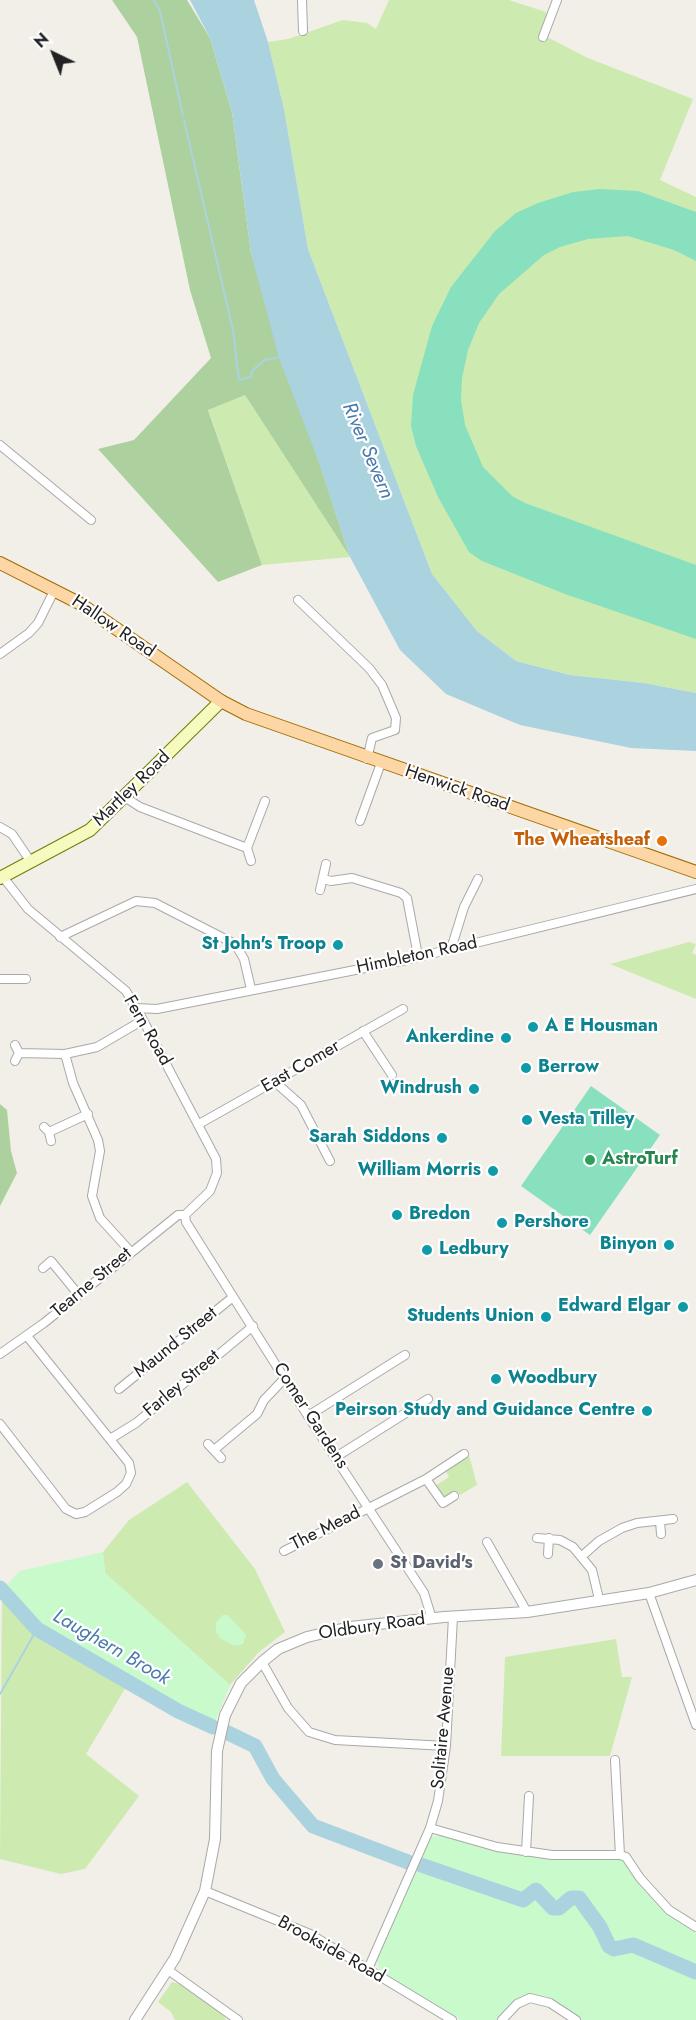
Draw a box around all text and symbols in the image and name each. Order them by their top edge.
north arrow [24,24,84,84]
text: N [29,28,54,53]
water label: River Severn [336,399,398,503]
street label: Hallow Road [67,591,159,663]
street label: Martley Road [89,747,175,831]
street label: Henwick Road [402,761,512,817]
place label: The Wheatsheaf [514,830,650,852]
marker: The Wheatsheaf [655,834,669,848]
street label: Himbleton Road [355,933,479,979]
place label: St John's Troop [202,934,326,956]
marker: St John's Troop [331,938,345,952]
street label: Fern Road [118,992,176,1070]
place label: A E Housman [545,1016,658,1038]
marker: A E Housman [526,1020,540,1034]
place label: Ankerdine [406,1027,494,1049]
marker: Ankerdine [499,1031,513,1045]
street label: East Comer [258,1036,344,1098]
place label: Berrow [538,1057,599,1079]
marker: Berrow [519,1061,533,1075]
place label: Windrush [380,1078,462,1100]
marker: Windrush [467,1082,481,1096]
place label: Vesta Tilley [539,1109,634,1131]
marker: Vesta Tilley [520,1113,534,1127]
place label: Sarah Siddons [309,1127,430,1149]
marker: Sarah Siddons [435,1131,449,1145]
place label: AstroTurf [602,1149,678,1171]
marker: AstroTurf [583,1153,597,1167]
place label: William Morris [358,1160,481,1182]
marker: William Morris [486,1164,500,1178]
place label: Bredon [409,1204,470,1226]
marker: Bredon [390,1208,404,1222]
place label: Pershore [514,1212,589,1234]
marker: Pershore [495,1216,509,1230]
place label: Binyon [600,1234,657,1256]
marker: Binyon [662,1238,676,1252]
place label: Ledbury [439,1239,509,1261]
street label: Tearne Street [48,1243,136,1323]
marker: Ledbury [420,1243,434,1257]
place label: Edward Elgar [558,1296,671,1318]
marker: Edward Elgar [676,1300,690,1314]
street label: Maund Street [130,1303,222,1383]
place label: Students Union [407,1306,534,1328]
marker: Students Union [539,1310,553,1324]
street label: Farley Street [140,1346,224,1422]
street label: Comer Gardens [268,1359,352,1473]
place label: Woodbury [508,1368,597,1390]
marker: Woodbury [489,1372,503,1386]
place label: Peirson Study and Guidance Centre [335,1400,635,1422]
marker: Peirson Study and Guidance Centre [640,1404,654,1418]
street label: The Mead [288,1502,364,1556]
place label: St David's [390,1553,473,1575]
marker: St David's [371,1557,385,1571]
water label: Laughern Brook [48,1605,174,1691]
street label: Oldbury Road [317,1609,427,1645]
street label: Solitaire Avenue [428,1666,460,1790]
street label: Brookside Road [274,1912,388,1988]

